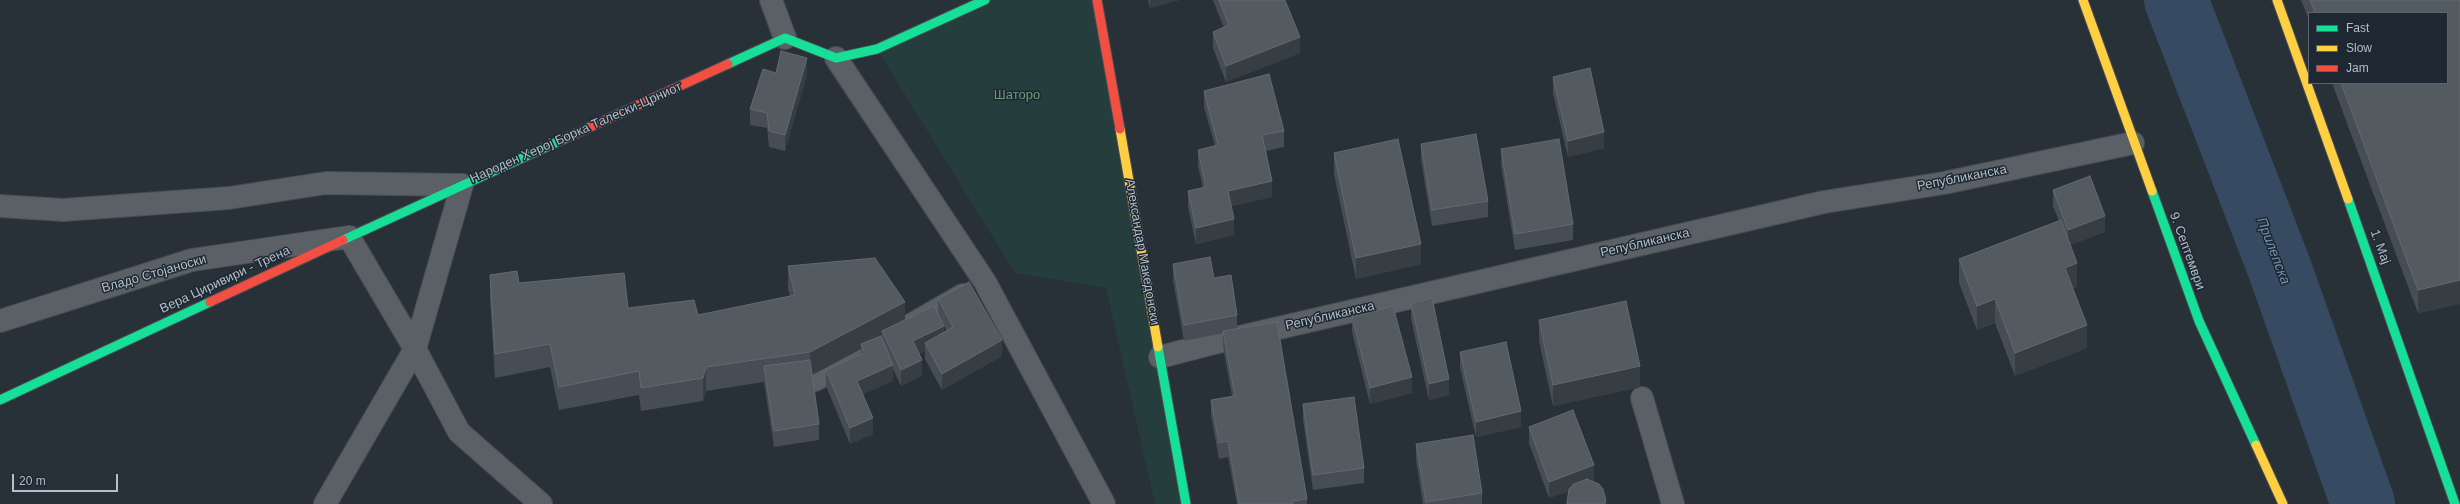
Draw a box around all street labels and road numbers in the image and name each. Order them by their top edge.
street label: Народен Херој Борка Талески-Црниот [468,79,684,187]
street label: Републиканска [1916,162,2008,194]
street label: Александар Македонски [1121,178,1163,326]
street label: 9. Септември [2166,210,2208,292]
street label: Републиканска [1599,225,1691,261]
street label: 1. Мај [2367,228,2393,266]
street label: Вера Циривири - Трена [158,243,292,317]
street label: Владо Стојаноски [100,252,208,296]
street label: Републиканска [1284,298,1376,334]

